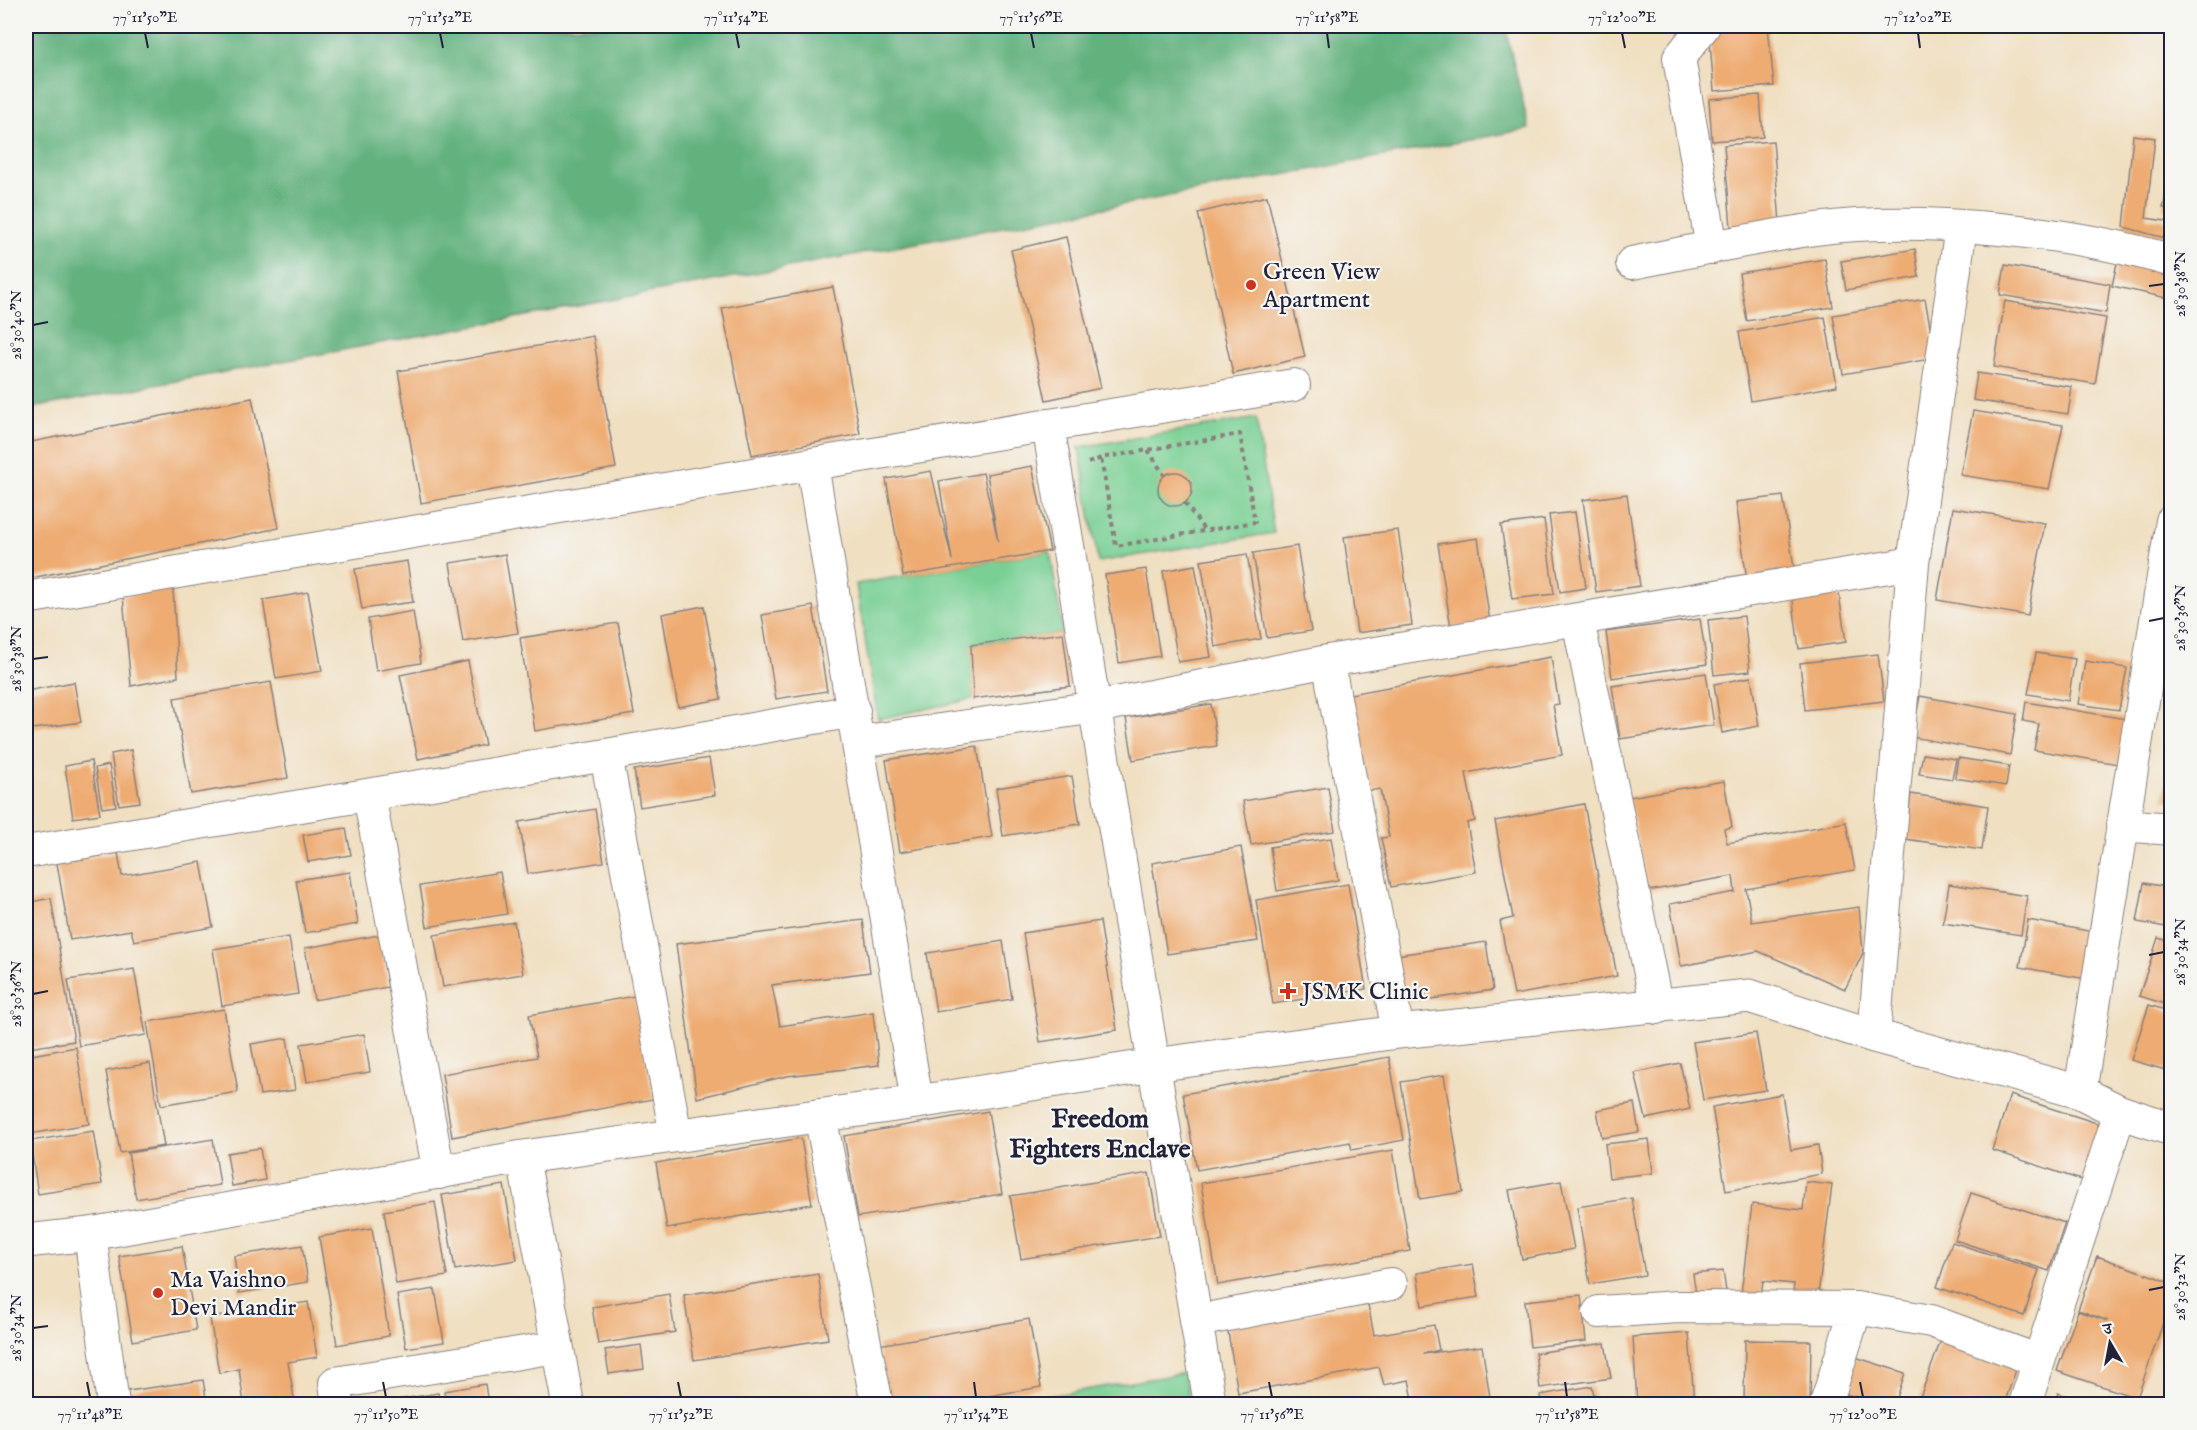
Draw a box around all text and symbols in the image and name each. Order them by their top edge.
text: 77°11'50"E [113,8,177,27]
text: 77°11'52"E [408,8,472,27]
text: 77°11'54"E [704,8,768,27]
text: 77°11'56"E [999,8,1063,27]
text: 77°11'58"E [1295,8,1359,27]
text: 77°12'00"E [1588,8,1656,27]
text: 77°12'02"E [1884,8,1952,27]
text: 28°30'38"N [2171,251,2190,317]
place label: Green View Apartment [1262,257,1381,316]
marker: Green View Apartment [1244,278,1258,292]
text: 28°30'40"N [7,290,26,360]
text: 28°30'36"N [2171,584,2190,652]
text: 28°30'38"N [7,626,26,692]
text: 28°30'34"N [2171,918,2190,986]
text: 28°30'36"N [7,960,26,1028]
place label: JSMK Clinic [1299,977,1429,1008]
marker: JSMK Clinic [1279,982,1297,1000]
district label: Freedom Fighters Enclave [1010,1103,1191,1166]
text: 28°30'32"N [2171,1253,2190,1321]
place label: Ma Vaishno Devi Mandir [170,1265,297,1324]
marker: Ma Vaishno Devi Mandir [151,1286,165,1300]
text: 28°30'34"N [7,1294,26,1362]
north arrow [2080,1313,2140,1373]
text: उ [2101,1319,2115,1341]
text: 77°11'48"E [57,1405,123,1424]
text: 77°11'50"E [354,1405,418,1424]
text: 77°11'52"E [649,1405,713,1424]
text: 77°11'54"E [944,1405,1008,1424]
text: 77°11'56"E [1240,1405,1304,1424]
text: 77°11'58"E [1535,1405,1599,1424]
text: 77°12'00"E [1829,1405,1897,1424]

